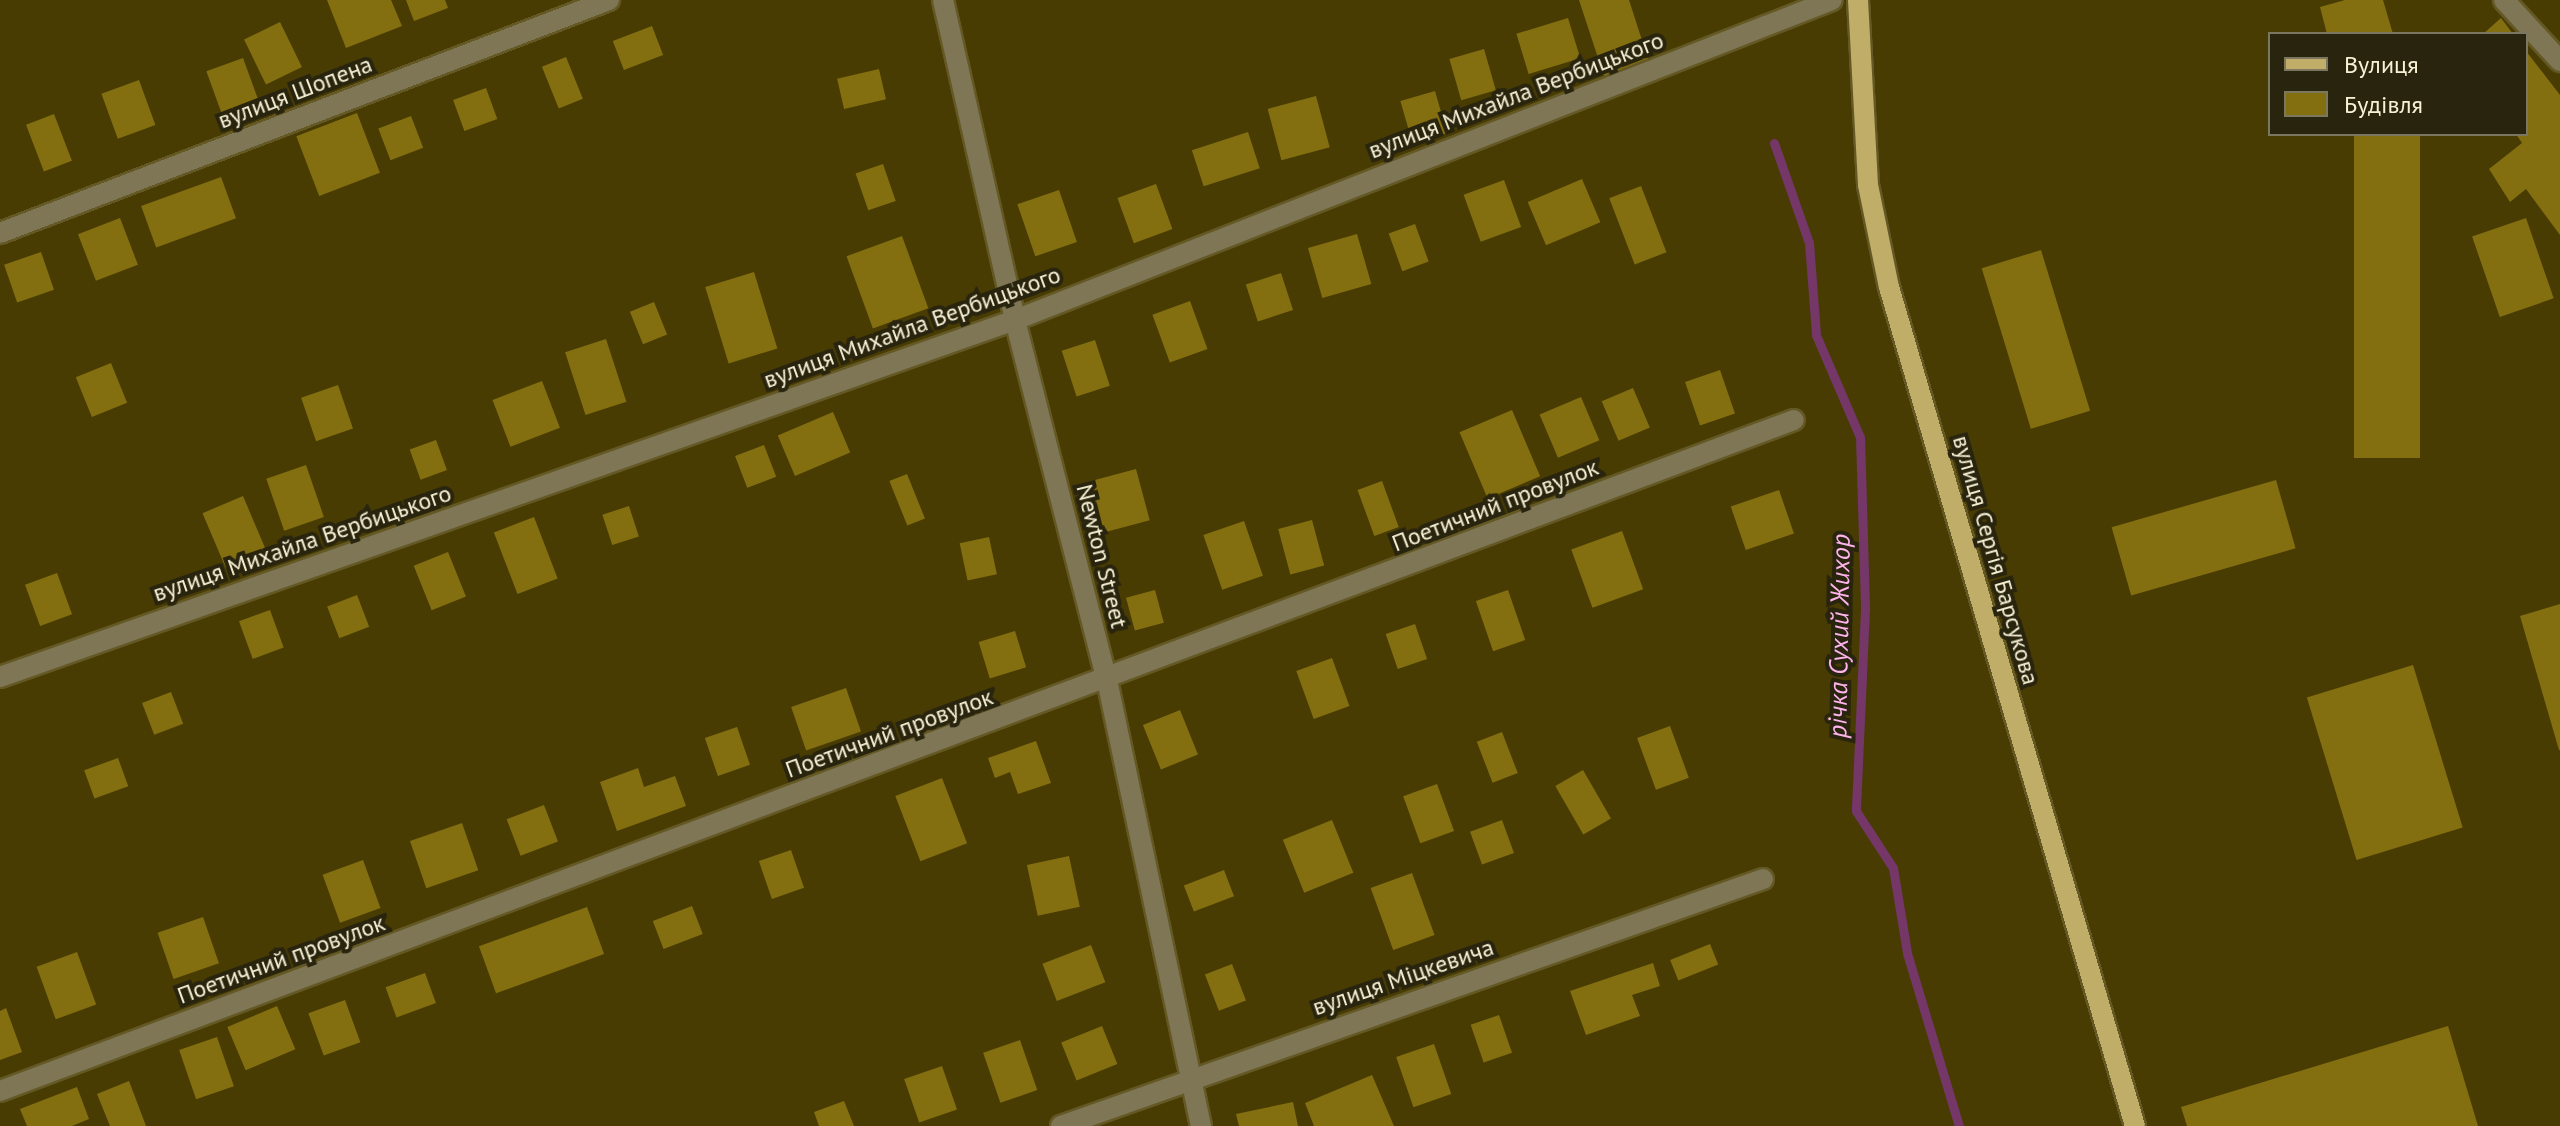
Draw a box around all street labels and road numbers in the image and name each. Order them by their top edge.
street label: вулиця Михайла Вербицького [1364,25,1668,165]
street label: вулиця Шопена [214,49,376,135]
street label: вулиця Михайла Вербицького [760,260,1064,394]
street label: вулиця Сергія Барсукова [1947,432,2045,688]
street label: Поетичний провулок [1388,452,1602,558]
street label: вулиця Михайла Вербицького [149,478,455,608]
street label: Newton Street [1070,481,1134,631]
street label: Поетичний провулок [781,682,997,784]
street label: Поетичний провулок [173,908,389,1010]
street label: вулиця Міцкевича [1309,933,1497,1021]

